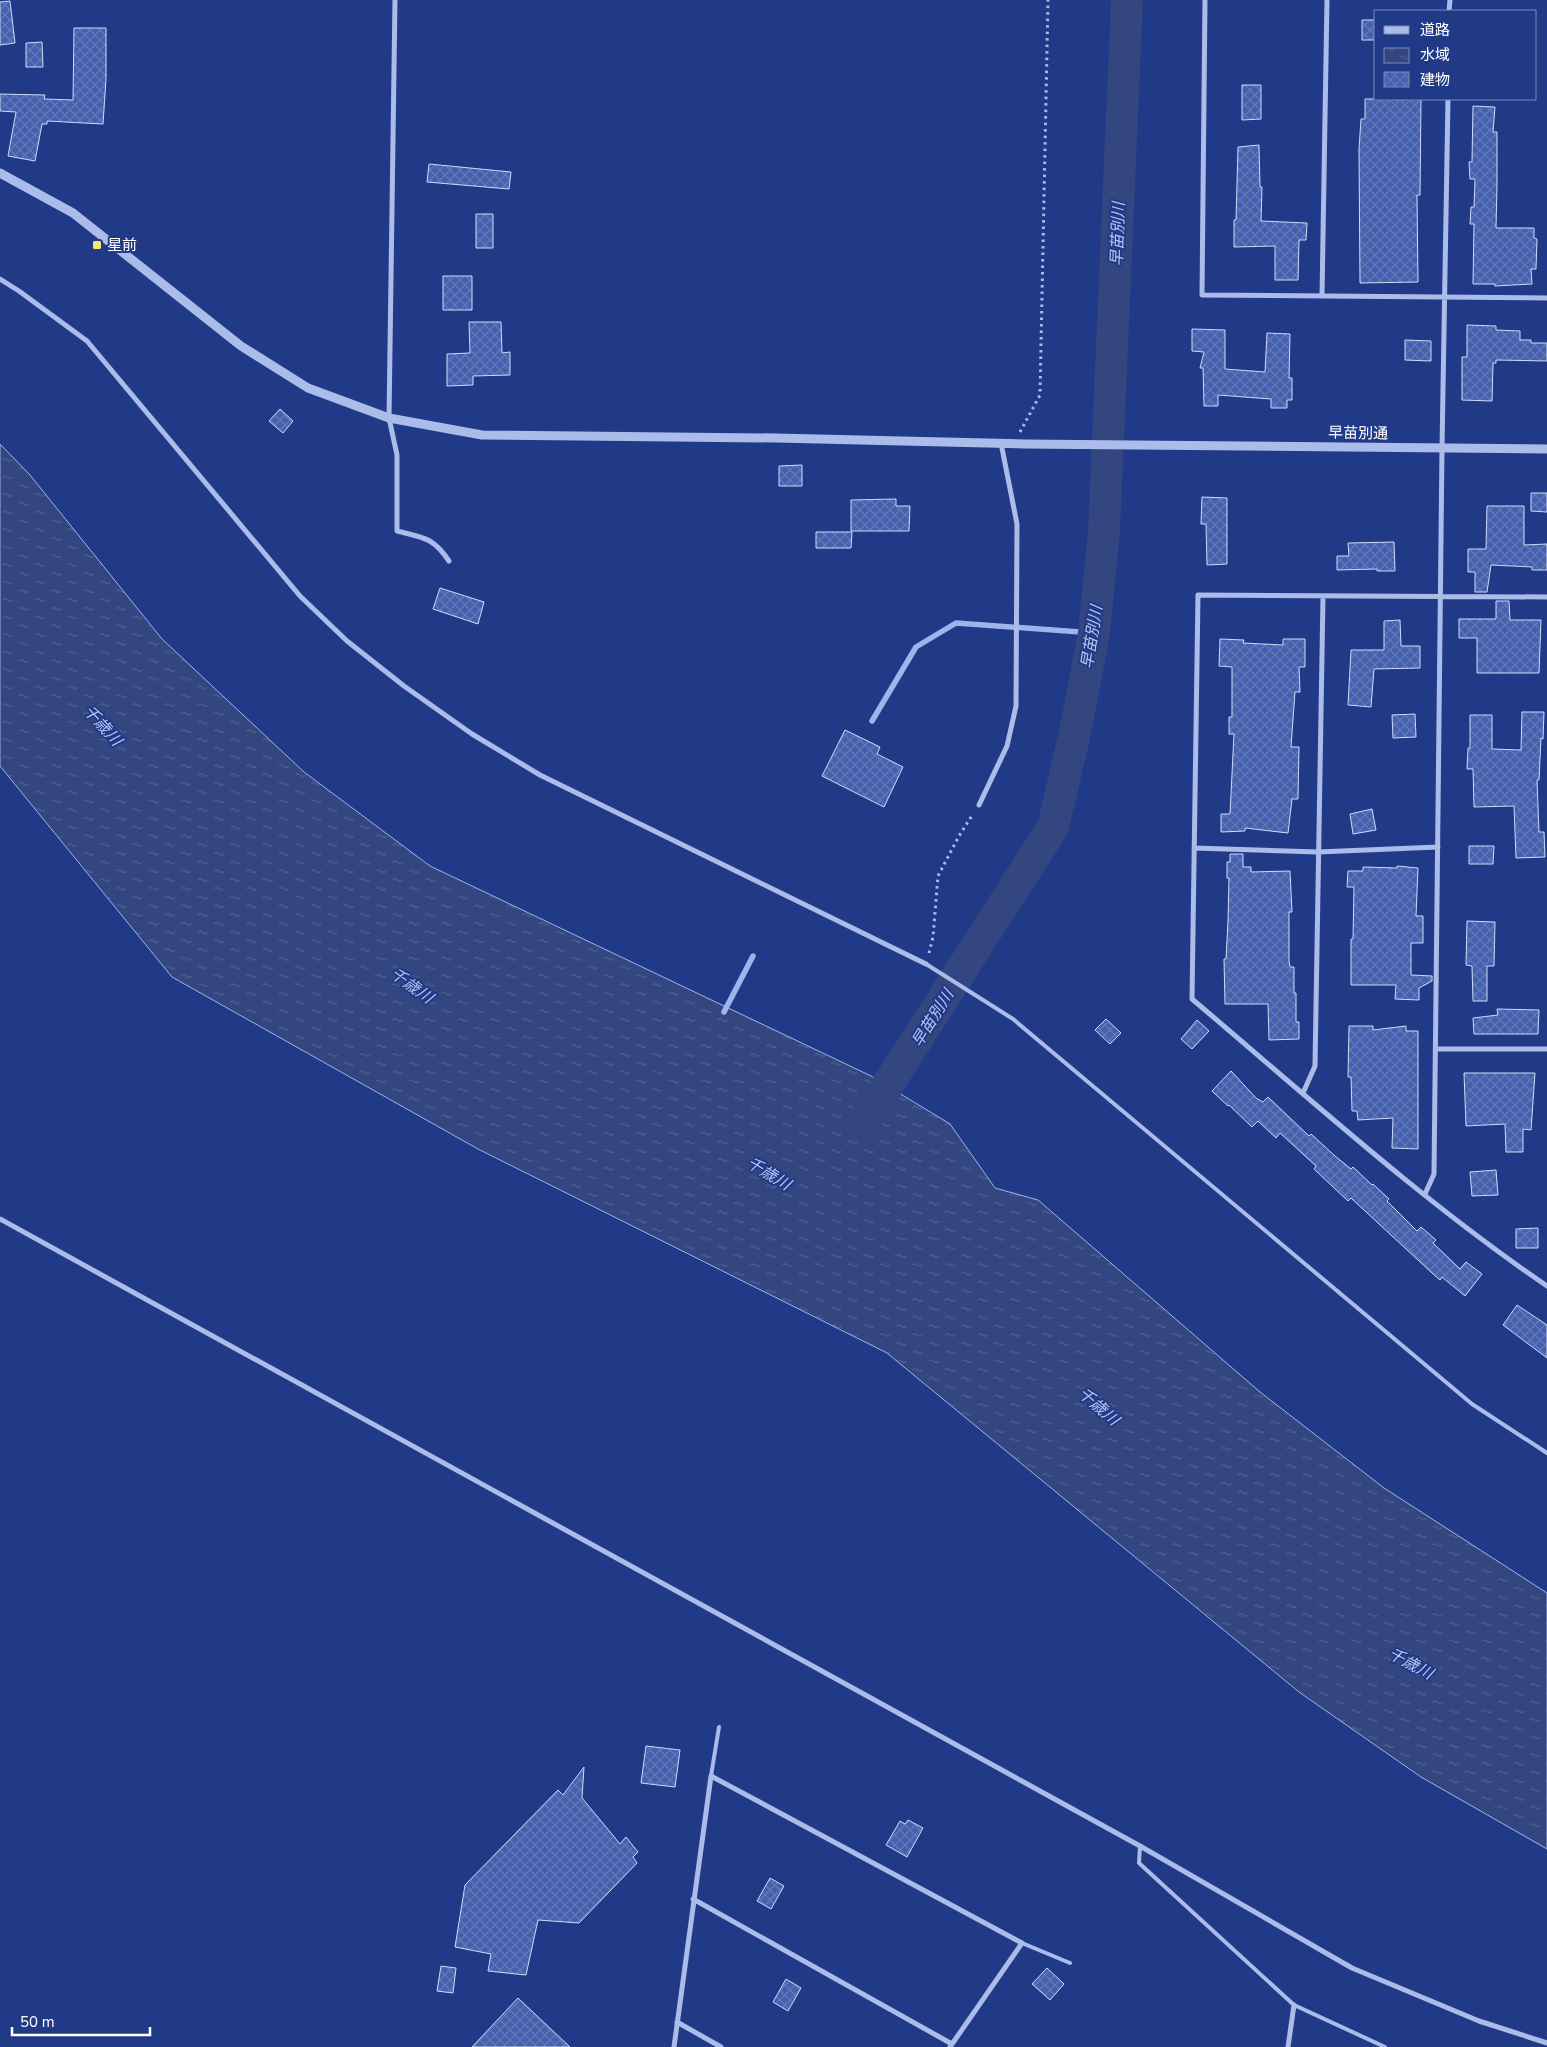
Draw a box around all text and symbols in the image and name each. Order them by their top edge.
legend [1374,10,1537,100]
text: 道路 [1420,20,1450,40]
text: 水域 [1420,45,1450,65]
text: 建物 [1420,70,1450,90]
water label: 早苗別川 [1106,200,1130,266]
place label: 星前 [107,235,137,255]
marker: 星前 [91,239,103,251]
street label: 早苗別通 [1328,422,1388,444]
water label: 早苗別川 [1076,602,1108,670]
water label: 千歳川 [78,700,128,752]
water label: 千歳川 [386,963,439,1010]
water label: 早苗別川 [907,984,960,1052]
water label: 千歳川 [742,1152,796,1197]
water label: 千歳川 [1073,1383,1125,1432]
water label: 千歳川 [1384,1643,1439,1686]
scale bar [12,2004,150,2036]
text: 50 m [20,2012,55,2032]

